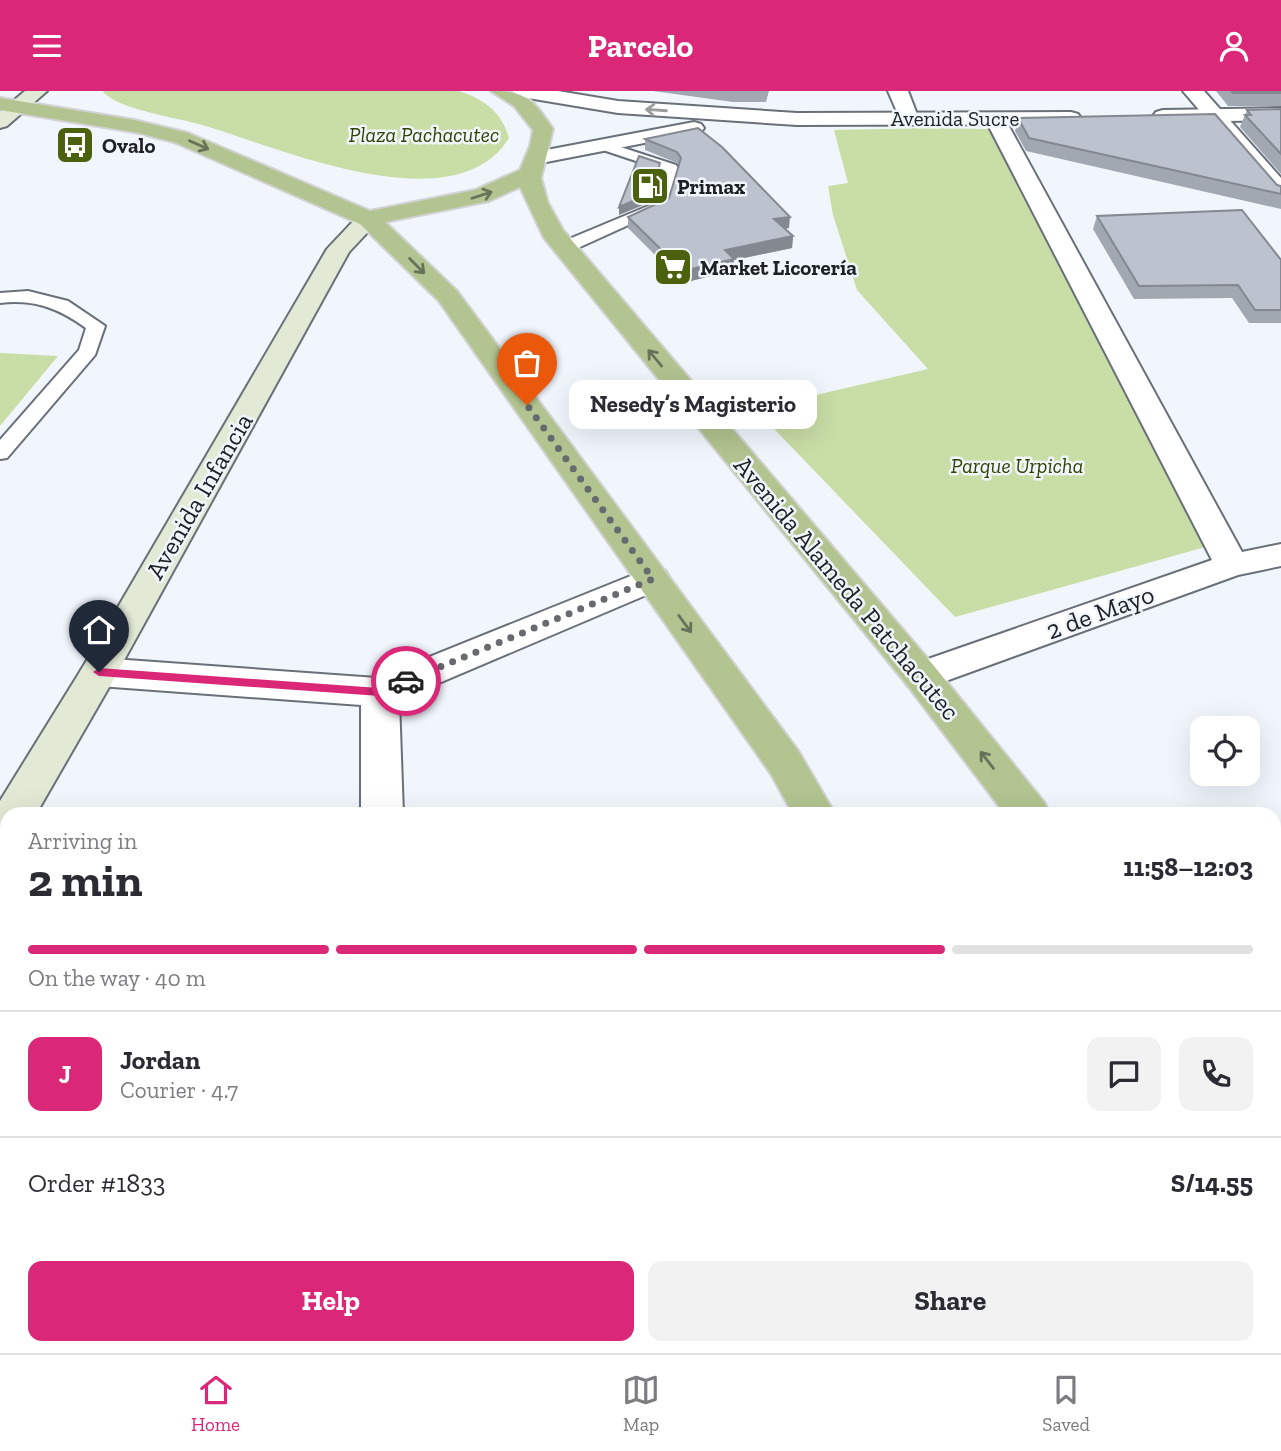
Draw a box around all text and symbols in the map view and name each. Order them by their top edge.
icon: menu [28,27,66,65]
text: Parcelo [588,27,693,65]
icon: person [1215,27,1253,65]
one-way arrow [645,103,667,116]
street label: Avenida Sucre [891,106,1019,131]
park label: Plaza Pachacutec [349,122,499,147]
bus stop icon: Ovalo [54,124,96,166]
place label: Ovalo [102,133,156,158]
one-way arrow [188,139,209,152]
fuel station icon: Primax [629,165,671,207]
place label: Primax [677,174,745,199]
one-way arrow [471,188,493,200]
supermarket icon: Market Licorería [652,246,694,288]
place label: Market Licorería [700,255,857,280]
one-way arrow [409,257,426,274]
pin [497,333,557,405]
icon: bag [508,344,546,382]
one-way arrow [647,349,663,367]
callout: Nesedy’s Magisterio [569,381,818,429]
text: Nesedy’s Magisterio [590,390,796,418]
street label: Avenida Infancia [139,407,260,585]
street label: Avenida Alameda Patchacutec [727,449,967,727]
park label: Parque Urpicha [951,453,1083,478]
street label: 2 de Mayo [1042,578,1158,646]
pin [69,600,129,672]
icon: home [80,611,118,649]
one-way arrow [678,614,692,633]
courier [371,646,441,716]
icon: car [387,662,425,700]
map controls [1190,716,1260,786]
button: locate [1190,716,1260,786]
one-way arrow [980,751,995,770]
text: Arriving in [28,827,137,855]
text: 11:58–12:03 [1123,851,1253,883]
text: 2 min [28,853,143,908]
text: On the way · 40 m [28,964,206,992]
button: chat [1087,1037,1161,1111]
button: phone [1179,1037,1253,1111]
text: Jordan [120,1044,200,1076]
text: J [59,1058,71,1090]
text: Courier · 4.7 [120,1076,238,1104]
text: Order #1833 [28,1167,166,1199]
text: S/14.55 [1171,1167,1253,1199]
button: Help [28,1261,634,1341]
button: Share [648,1261,1253,1341]
tab: Home [191,1371,240,1436]
tab: Map [622,1371,660,1436]
tab: Saved [1042,1371,1090,1436]

